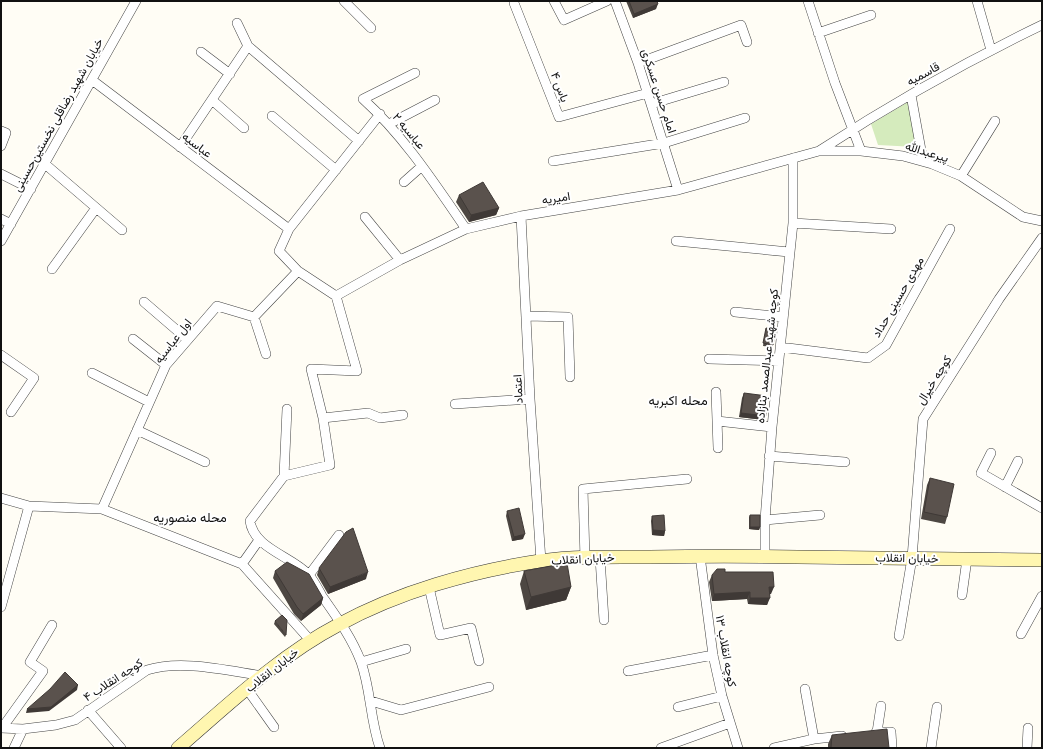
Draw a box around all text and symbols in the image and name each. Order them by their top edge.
street label: خیابان شهید رضاقلی نخستین‌حسینی [9,35,107,195]
street label: امام حسن عسکری [638,47,680,135]
street label: قاسمیه [904,58,942,89]
street label: یاس ۴ [547,70,573,105]
street label: عباسیه ۲ [390,109,429,152]
street label: عباسیه [179,128,215,161]
street label: پیرعبدالله [903,138,951,166]
street label: امیریه [541,188,571,208]
street label: مهدی حسینی حداد [868,254,928,340]
street label: کوچه شهید عبدالصمد بنازاده [752,288,782,424]
street label: اول عباسیه [151,315,195,367]
street label: کوچه خیرال [913,352,955,408]
street label: اعتماد [509,374,526,404]
district label: محله اکبریه [648,392,708,409]
district label: محله منصوریه [153,509,227,526]
street label: خیابان انقلاب [551,549,615,568]
street label: خیابان انقلاب [875,549,939,566]
street label: کوچه انقلاب ۱۳ [712,614,740,688]
street label: خیابان انقلاب [242,644,301,695]
street label: کوچه انقلاب ۴ [80,655,146,705]

